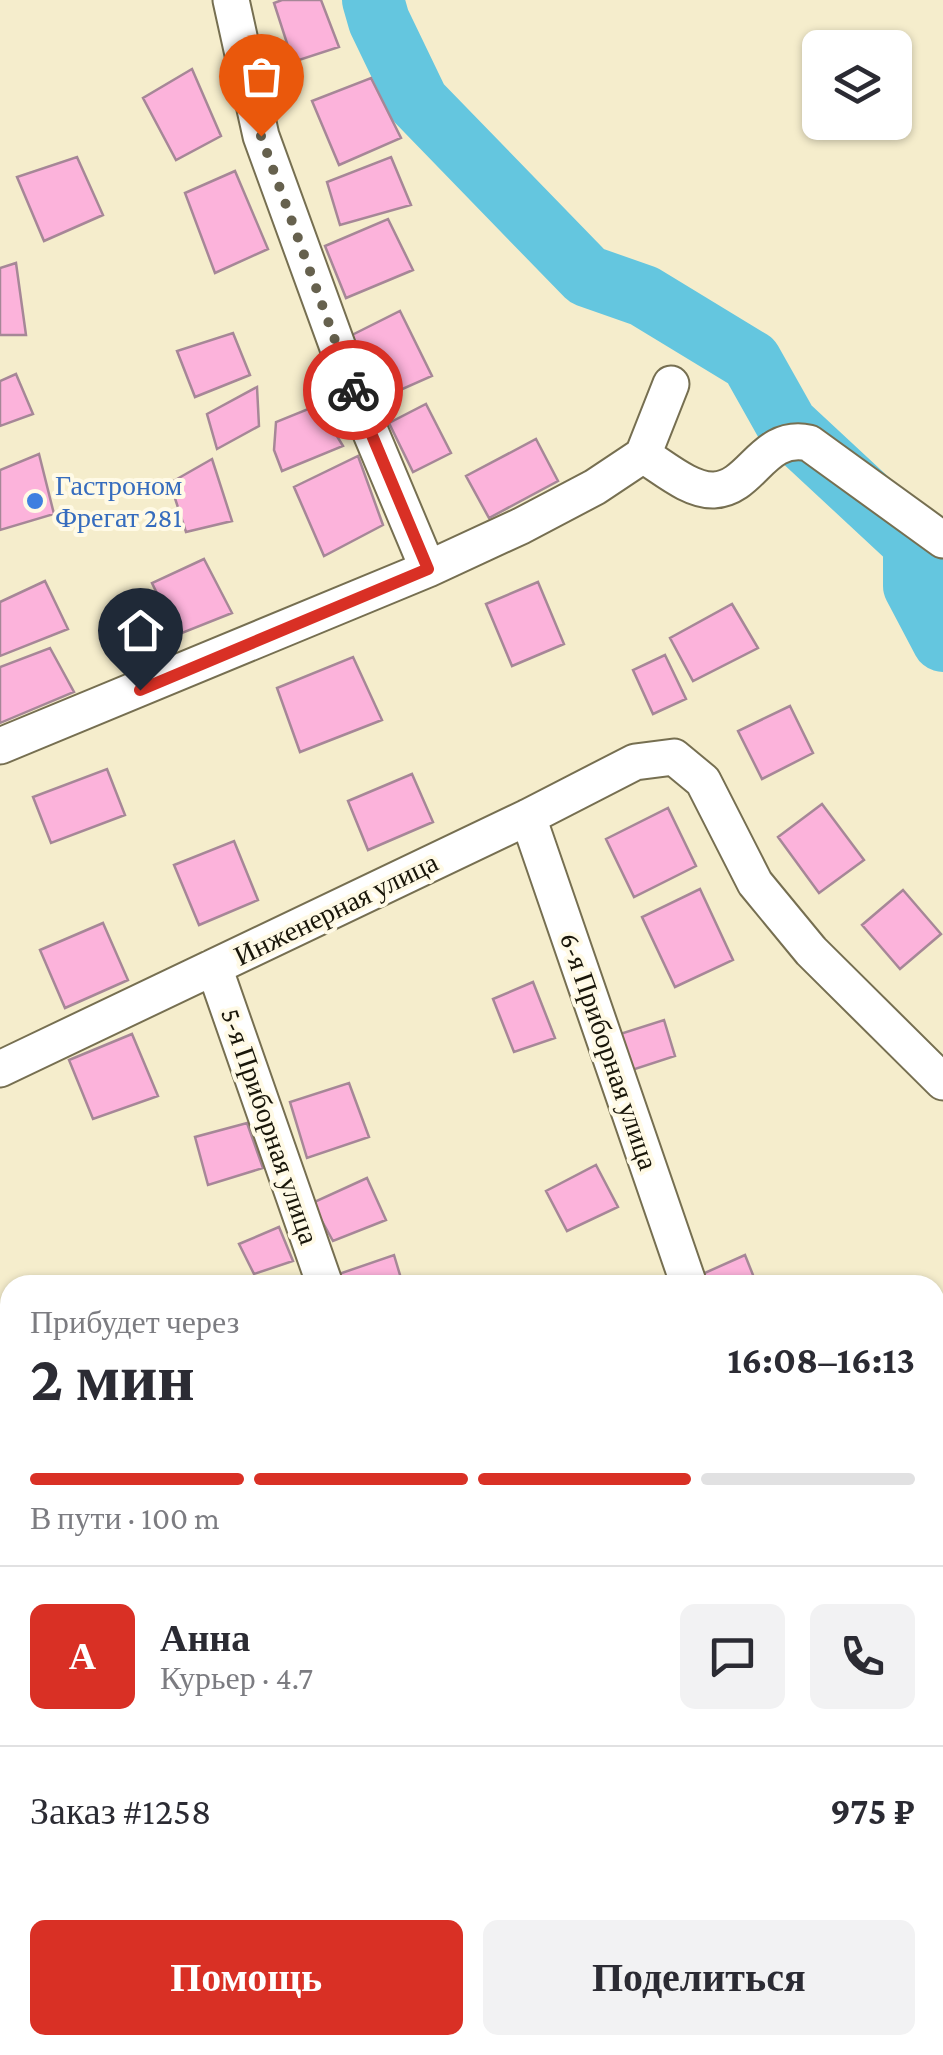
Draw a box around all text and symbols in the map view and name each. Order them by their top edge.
map controls [802,30,912,140]
button: layers [802,30,912,140]
pin [219,34,304,137]
icon: bag [234,49,289,104]
courier [303,340,403,440]
icon: bike [326,363,381,418]
place label: Гастроном Фрегат 281 [55,470,182,533]
marker: Гастроном Фрегат 281 [24,490,46,512]
pin [98,588,183,691]
icon: home [113,603,168,658]
street label: Инженерная улица [229,846,443,972]
street label: 6-я Приборная улица [554,928,664,1174]
street label: 5-я Приборная улица [215,1004,325,1249]
text: Прибудет через [30,1304,239,1340]
text: 16:08–16:13 [727,1339,915,1381]
text: 2 мин [30,1342,195,1414]
text: В пути · 100 m [30,1500,220,1536]
button: chat [680,1604,785,1709]
button: phone [810,1604,915,1709]
text: Анна [160,1617,250,1659]
text: А [69,1635,96,1677]
text: Курьер · 4.7 [160,1660,313,1696]
text: Заказ #1258 [30,1790,211,1832]
text: 975 ₽ [830,1790,915,1832]
button: Помощь [30,1920,463,2035]
button: Поделиться [483,1920,915,2035]

